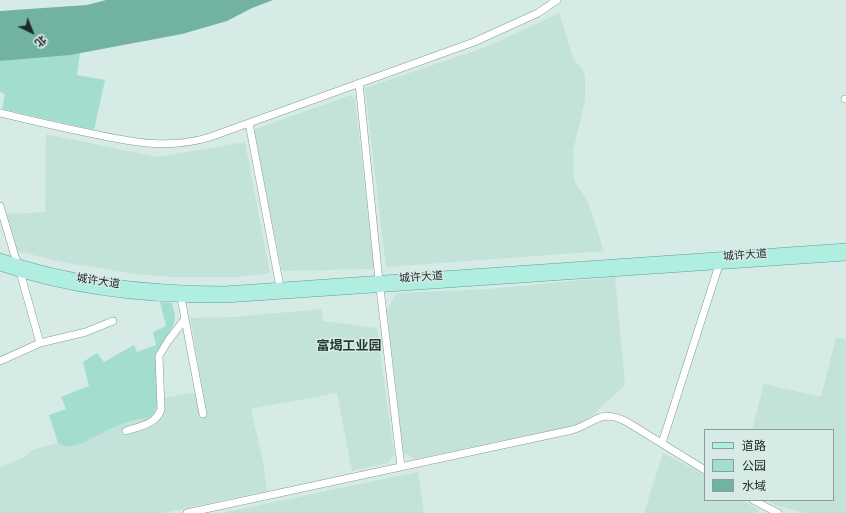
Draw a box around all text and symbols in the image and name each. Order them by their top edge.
north arrow [12,12,52,52]
text: 北 [31,32,50,50]
street label: 城许大道 [723,248,767,264]
street label: 城许大道 [399,270,443,286]
street label: 城许大道 [75,272,121,292]
district label: 富堨工业园 [317,339,381,355]
legend [704,429,834,501]
text: 道路 [742,438,766,455]
text: 公园 [742,458,766,475]
text: 水域 [742,478,766,495]

